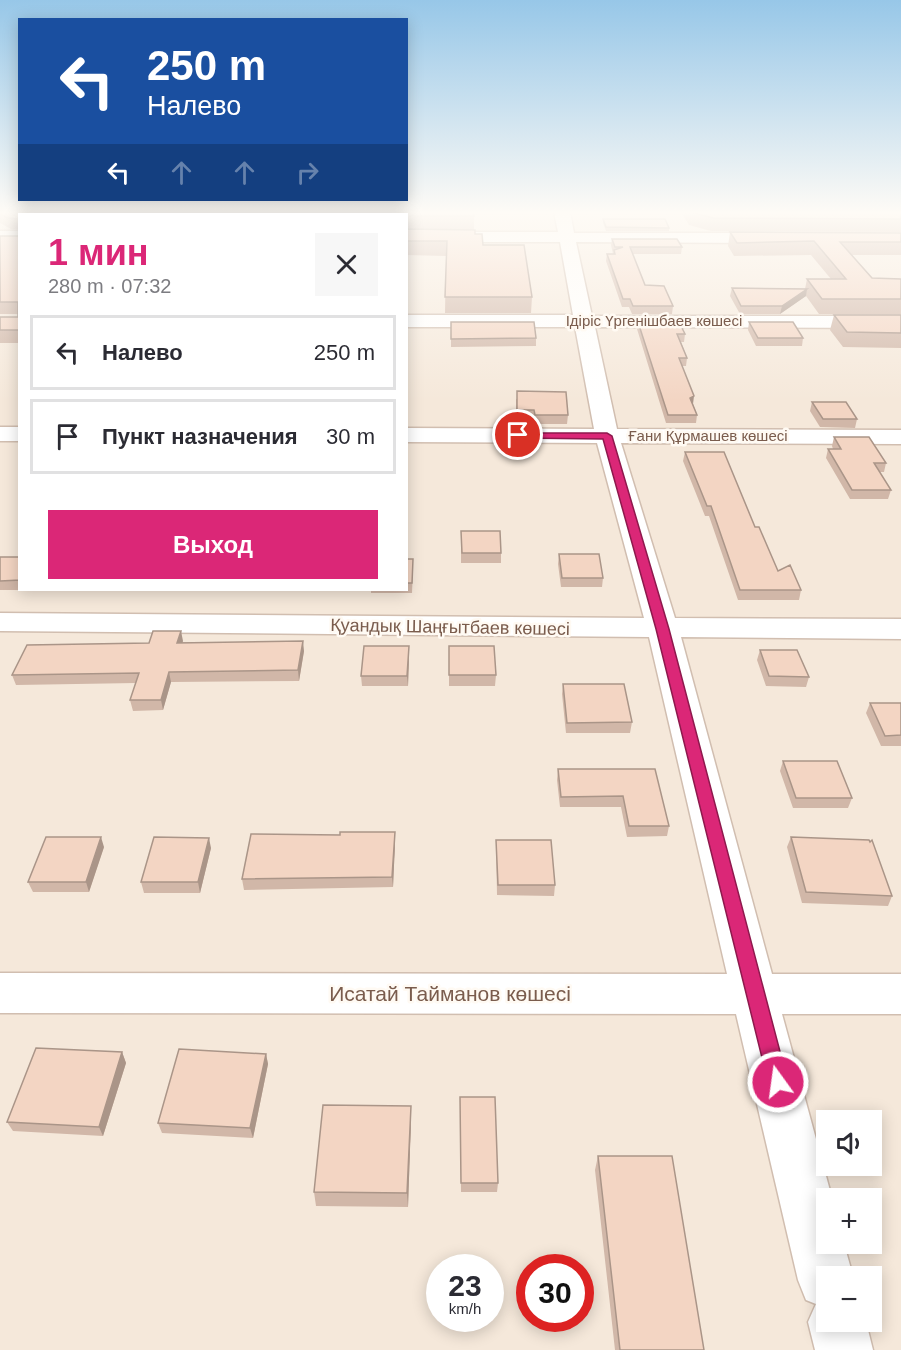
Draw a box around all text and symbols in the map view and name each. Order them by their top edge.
icon: left [48,42,126,120]
text: 250 m [147,42,266,89]
text: Налево [147,91,241,121]
icon: left [102,156,135,189]
icon: ahead [165,156,198,189]
icon: ahead [228,156,261,189]
icon: right [291,156,324,189]
text: 1 мин [48,232,149,273]
button: close [315,233,378,296]
text: 280 m · 07:32 [48,275,171,297]
street label: Ідіріс Үргенішбаев көшесі [566,312,742,329]
icon: left [51,336,84,369]
text: Налево [102,340,183,365]
text: 250 m [314,340,375,365]
pin [492,409,543,460]
icon: arrive [501,418,534,451]
icon: arrive [51,420,84,453]
text: Пункт назначения [102,424,298,449]
text: 30 m [326,424,375,449]
street label: Ғани Құрмашев көшесі [628,427,788,444]
button: Выход [48,510,378,579]
street label: Қуандық Шаңғытбаев көшесі [330,615,570,639]
street label: Исатай Тайманов көшесі [329,982,571,1005]
position arrow [746,1050,810,1114]
map controls [816,1110,882,1332]
button: sound [816,1110,882,1176]
button: + [816,1188,882,1254]
speed limit sign: 30 [516,1254,594,1332]
button: − [816,1266,882,1332]
text: 23 [448,1269,482,1302]
text: km/h [449,1300,481,1317]

